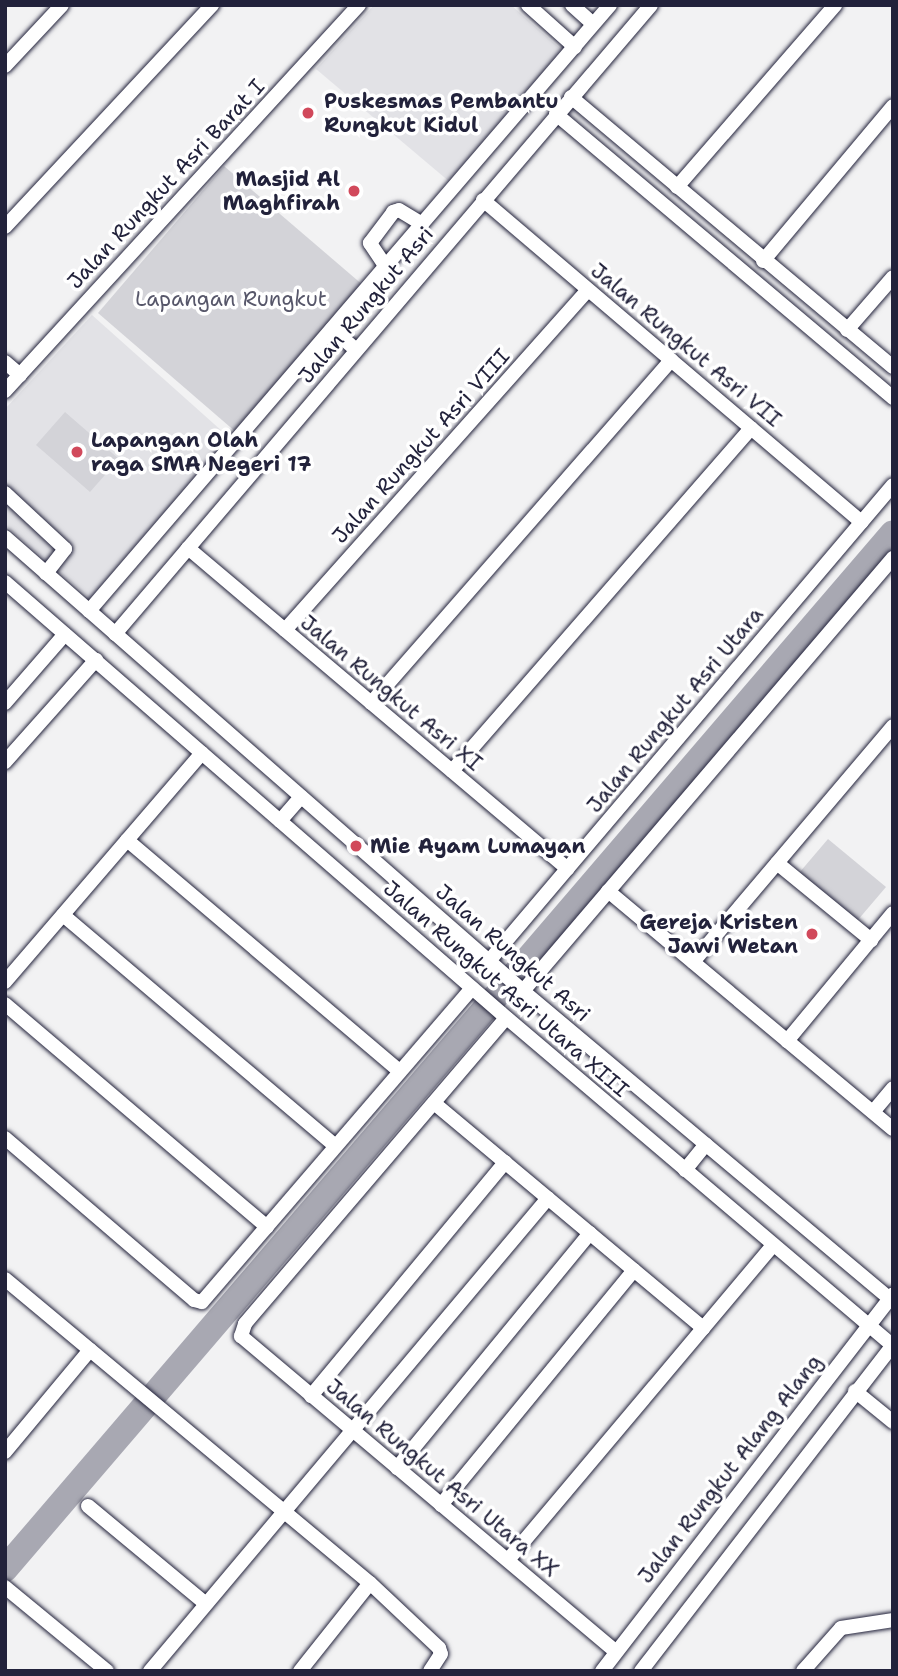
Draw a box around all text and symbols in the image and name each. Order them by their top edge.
street label: Jalan Rungkut Asri Barat I [62,74,270,294]
place label: Puskesmas Pembantu Rungkut Kidul [324,88,559,138]
marker: Puskesmas Pembantu Rungkut Kidul [298,103,318,123]
place label: Masjid Al Maghfirah [223,166,340,216]
marker: Masjid Al Maghfirah [346,183,362,199]
street label: Jalan Rungkut Asri [293,222,439,388]
street label: Jalan Rungkut Asri VII [586,258,786,432]
park label: Lapangan Rungkut [135,286,327,312]
street label: Jalan Rungkut Asri VIII [327,344,515,548]
place label: Lapangan Olah raga SMA Negeri 17 [91,427,311,477]
marker: Lapangan Olah raga SMA Negeri 17 [69,444,85,460]
street label: Jalan Rungkut Asri Utara [582,602,768,818]
street label: Jalan Rungkut Asri XI [295,610,487,776]
place label: Mie Ayam Lumayan [370,833,585,859]
marker: Mie Ayam Lumayan [348,838,364,854]
street label: Jalan Rungkut Asri Utara XIII [378,876,634,1102]
street label: Jalan Rungkut Asri [431,879,595,1027]
place label: Gereja Kristen Jawi Wetan [639,909,798,959]
marker: Gereja Kristen Jawi Wetan [804,926,820,942]
street label: Jalan Rungkut Alang Alang [633,1350,827,1588]
street label: Jalan Rungkut Asri Utara XX [321,1374,563,1582]

